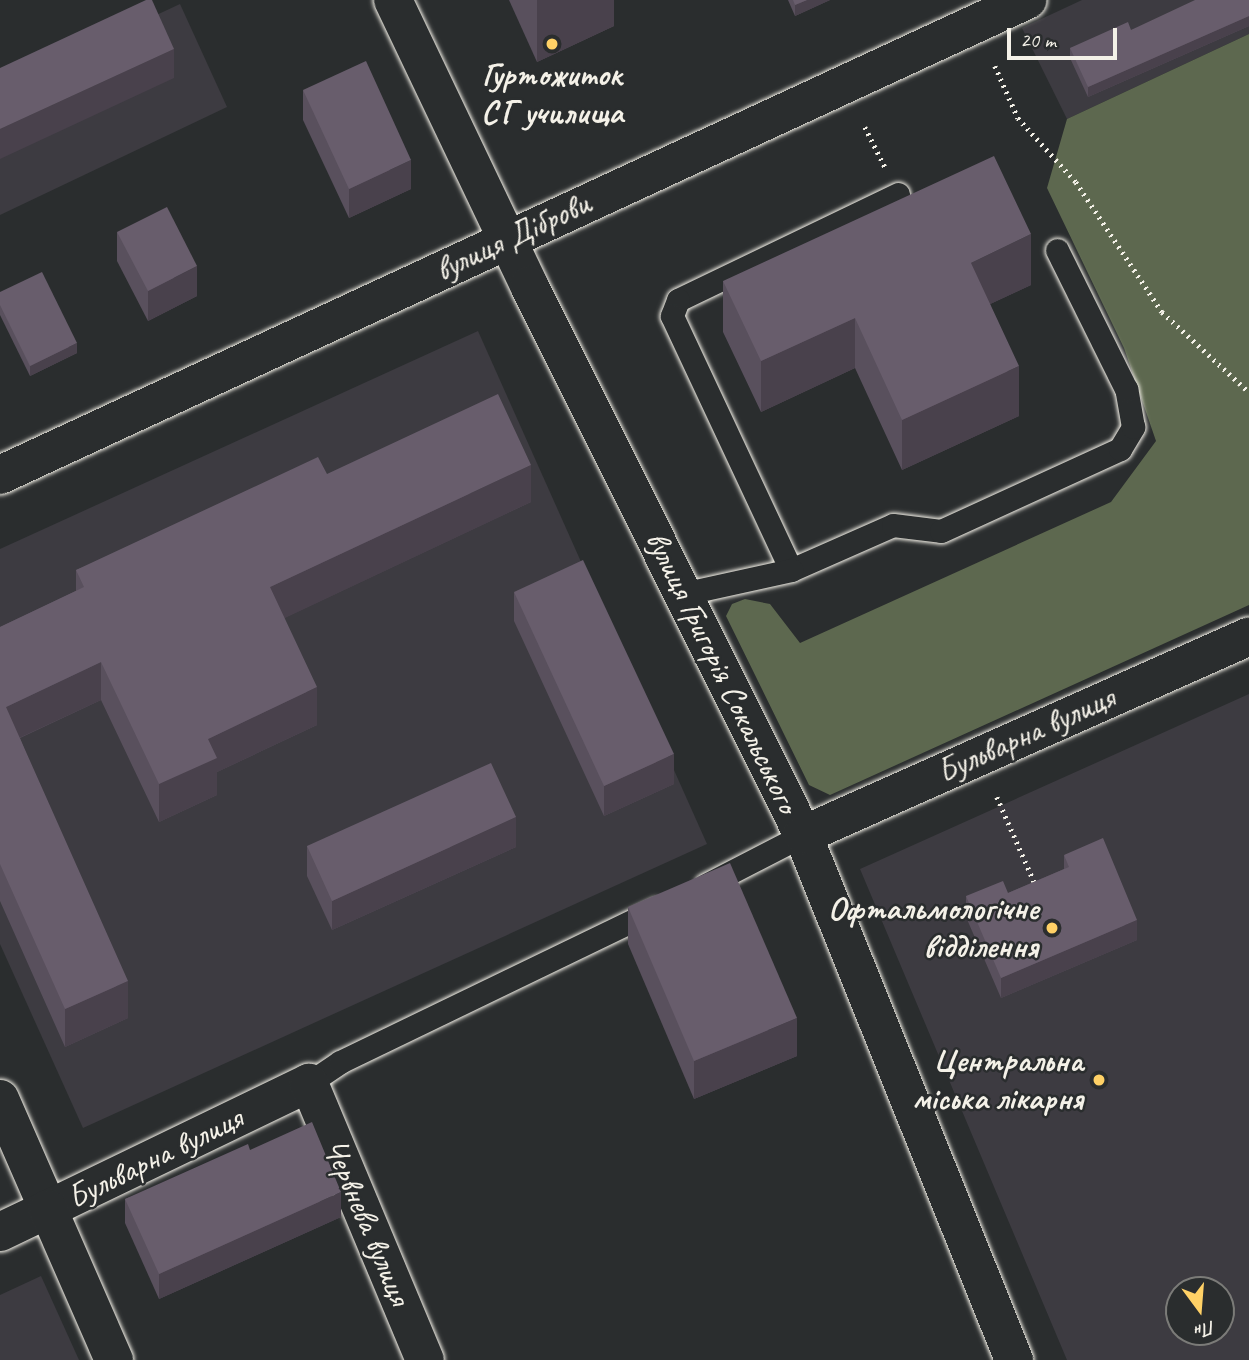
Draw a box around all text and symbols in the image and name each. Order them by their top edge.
scale bar [1011,14,1121,58]
text: 20 m [1020,27,1056,53]
marker: Гуртожиток СГ училища [544,36,560,52]
place label: Гуртожиток СГ училища [481,55,623,133]
street label: вулиця Діброви [429,184,597,290]
street label: вулиця Григорія Сокальського [637,526,807,818]
street label: Бульварна вулиця [932,679,1120,791]
place label: Офтальмологічне відділення [828,889,1038,967]
marker: Офтальмологічне відділення [1044,920,1060,936]
place label: Центральна міська лікарня [912,1041,1083,1119]
marker: Центральна міська лікарня [1089,1070,1109,1090]
street label: Бульварна вулиця [62,1099,248,1217]
street label: Червнева вулиця [314,1133,420,1311]
north arrow [1165,1276,1235,1346]
text: Пн [1192,1315,1218,1344]

